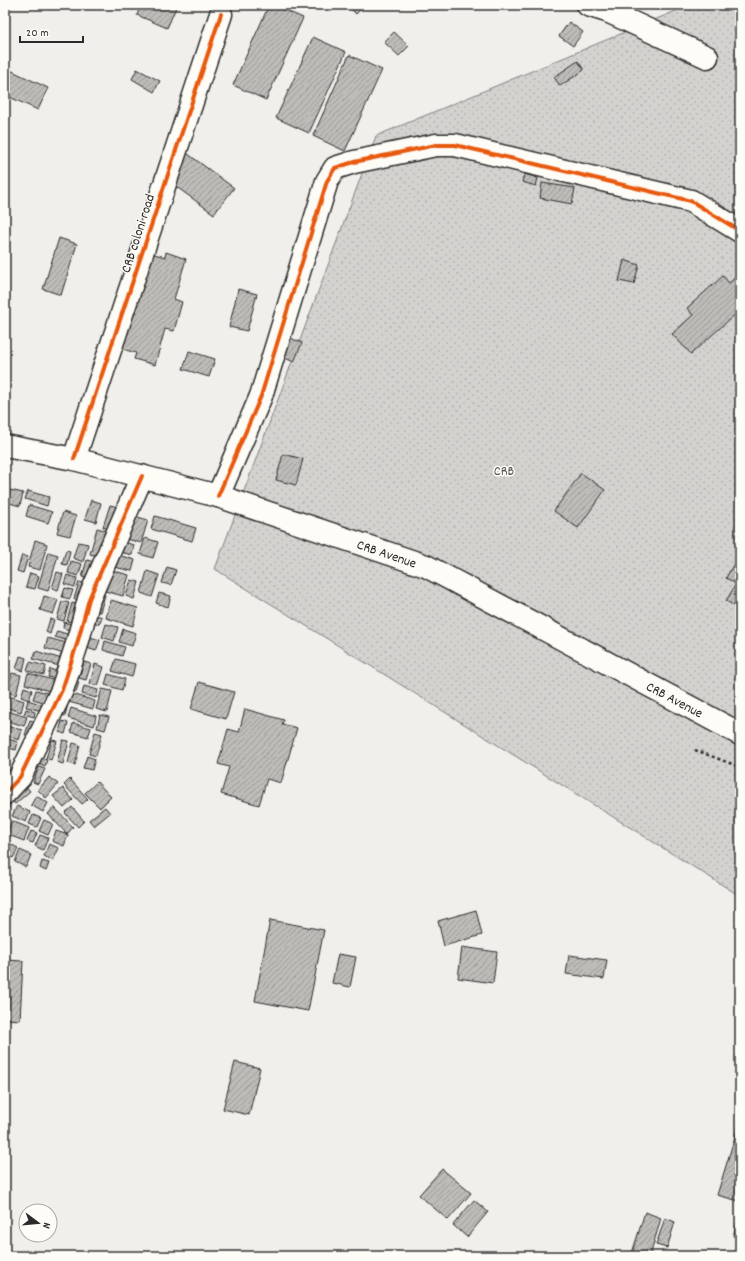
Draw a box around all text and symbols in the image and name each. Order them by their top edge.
scale bar [20,18,83,44]
text: 20 m [26,25,49,42]
street label: CRB coloni road [117,192,161,276]
park label: CRB [494,462,515,482]
street label: CRB Avenue [354,535,419,574]
street label: CRB Avenue [642,677,706,724]
north arrow [18,1203,58,1243]
text: N [37,1220,54,1231]

